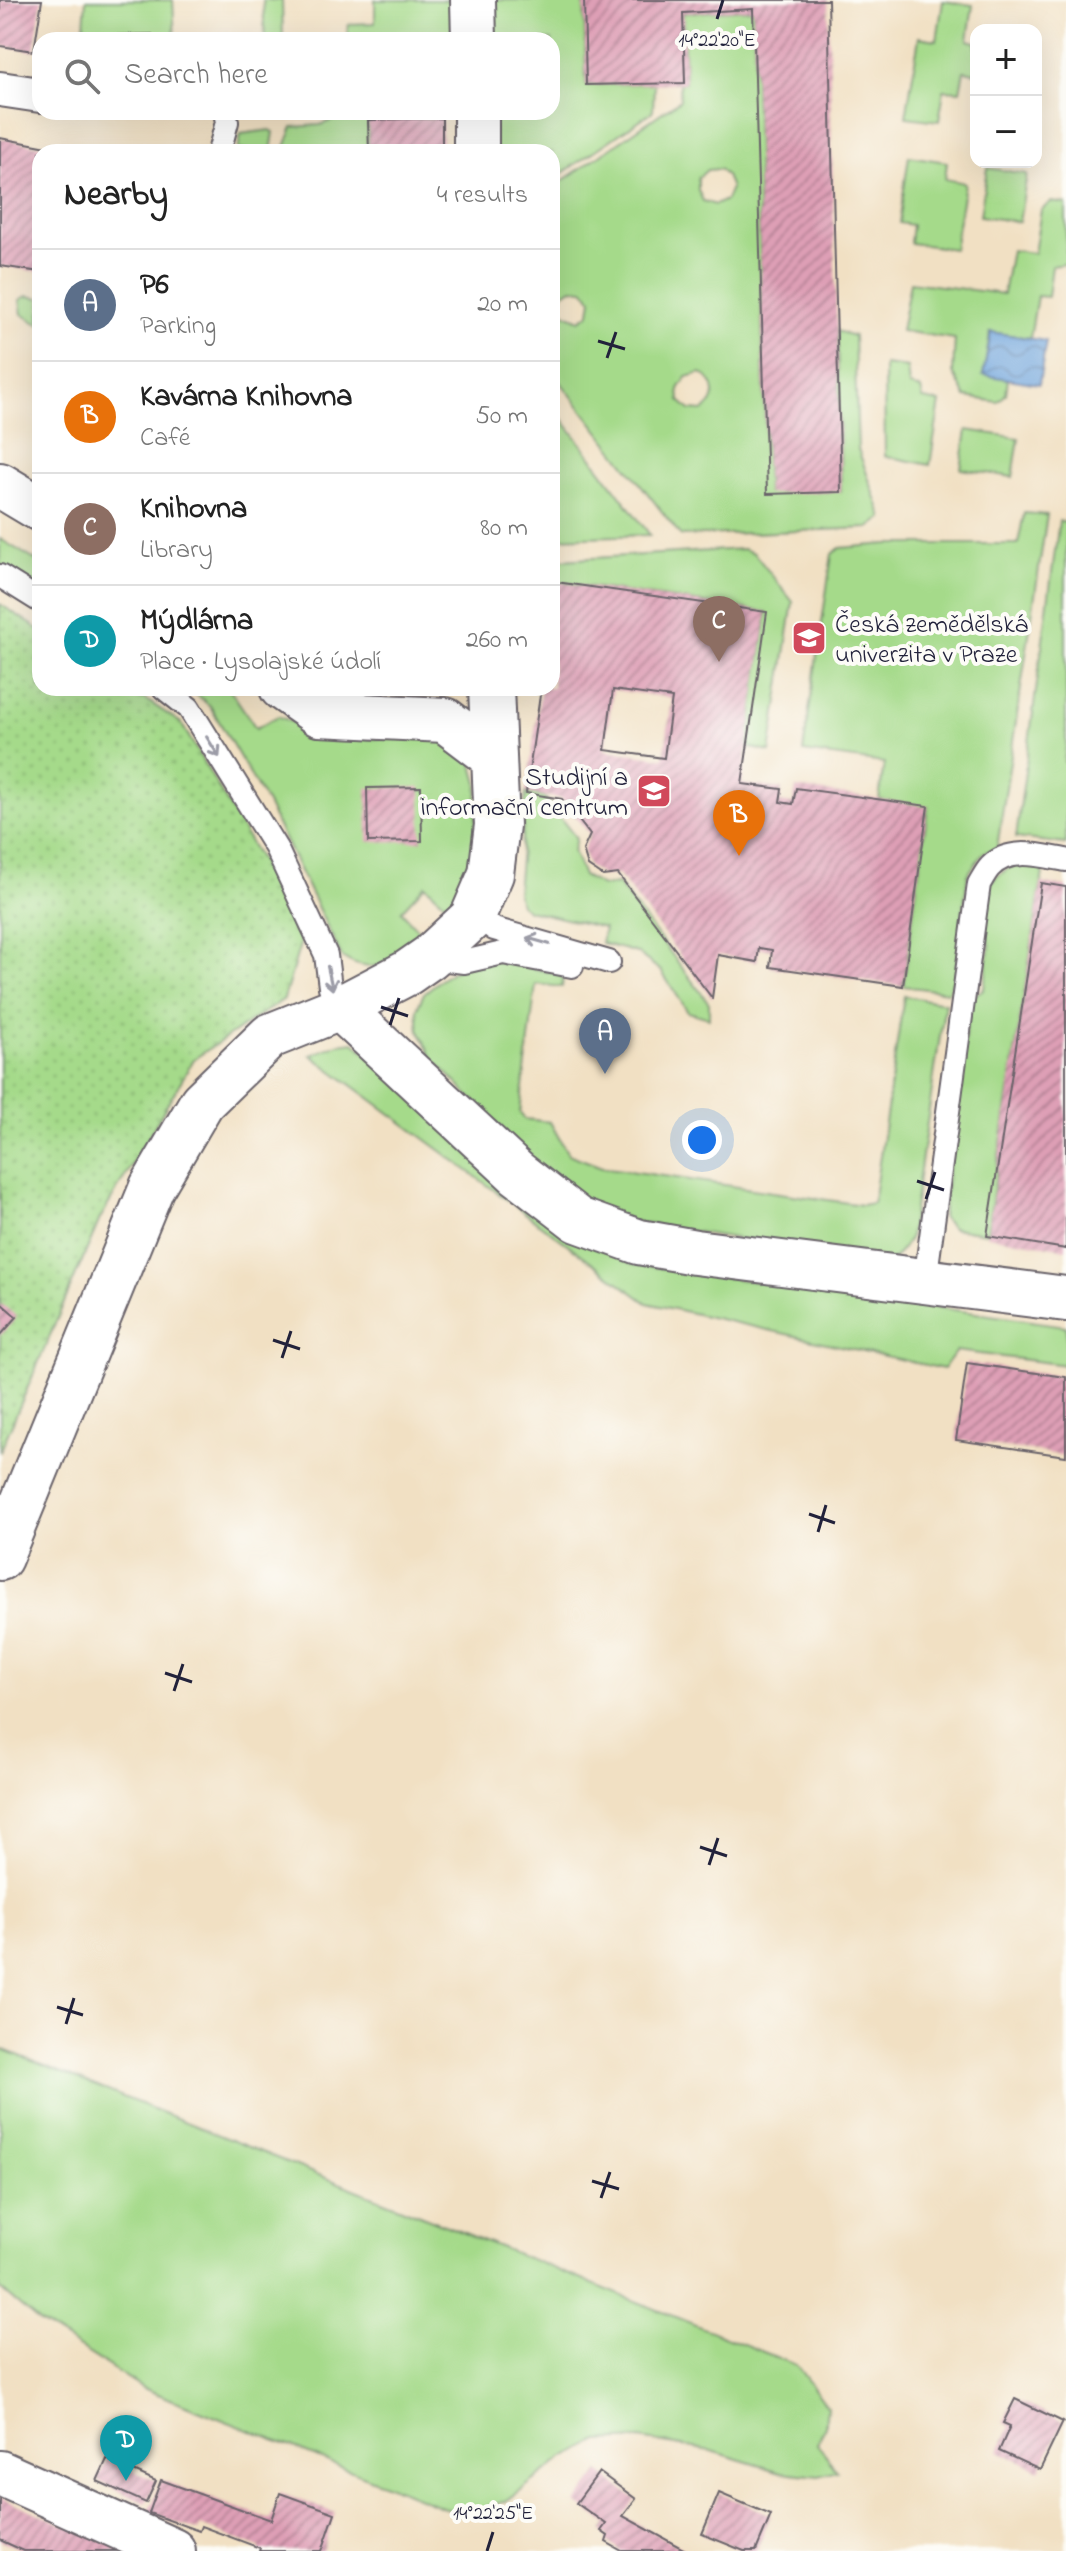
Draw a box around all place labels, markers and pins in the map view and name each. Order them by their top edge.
pin: C [693,596,745,662]
place label: Česká zemědělská univerzita v Praze [835,607,1028,675]
school or university icon: Česká zemědělská univerzita v Praze [790,619,828,657]
place label: Studijní a informační centrum [421,760,628,828]
school or university icon: Studijní a informační centrum [635,772,673,810]
pin: B [713,790,765,856]
pin: A [579,1008,631,1074]
pin: D [100,2415,152,2481]

